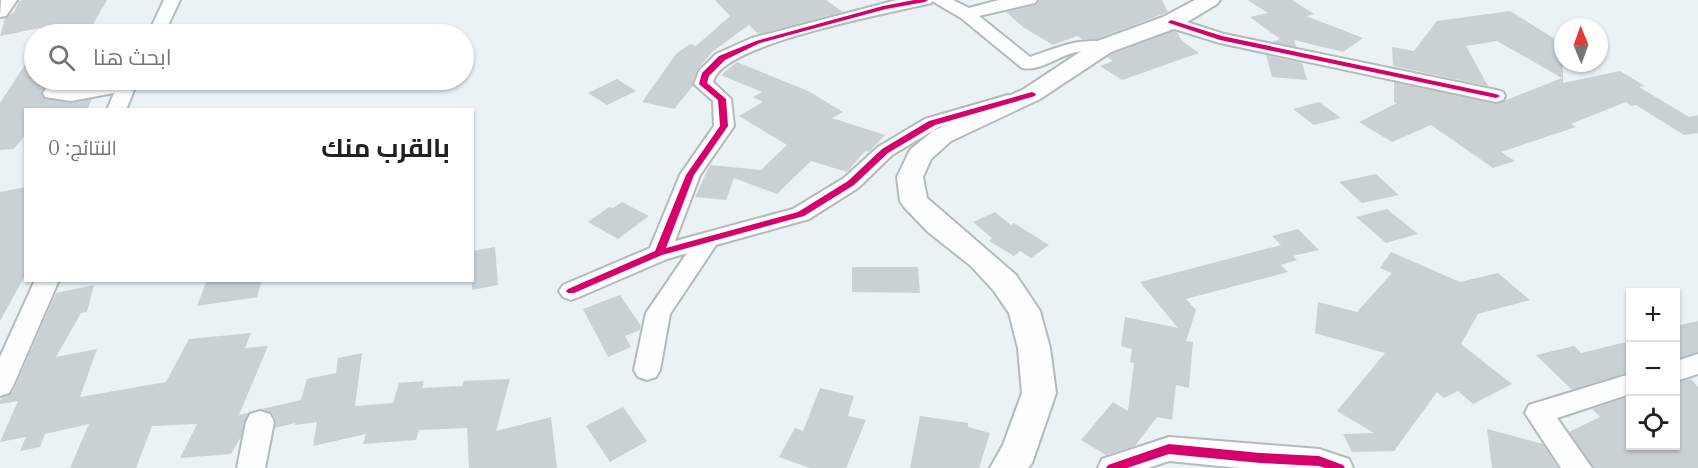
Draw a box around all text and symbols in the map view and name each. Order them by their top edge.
north arrow [1554,18,1608,72]
search box [24,24,474,90]
icon: search [45,41,78,74]
text: ابحث هنا [93,42,172,71]
text: بالقرب منك [321,130,450,164]
text: النتائج: 0 [48,134,117,161]
map controls [1626,288,1680,450]
button: + [1626,288,1680,342]
button: − [1626,342,1680,396]
button: locate [1626,396,1680,450]

